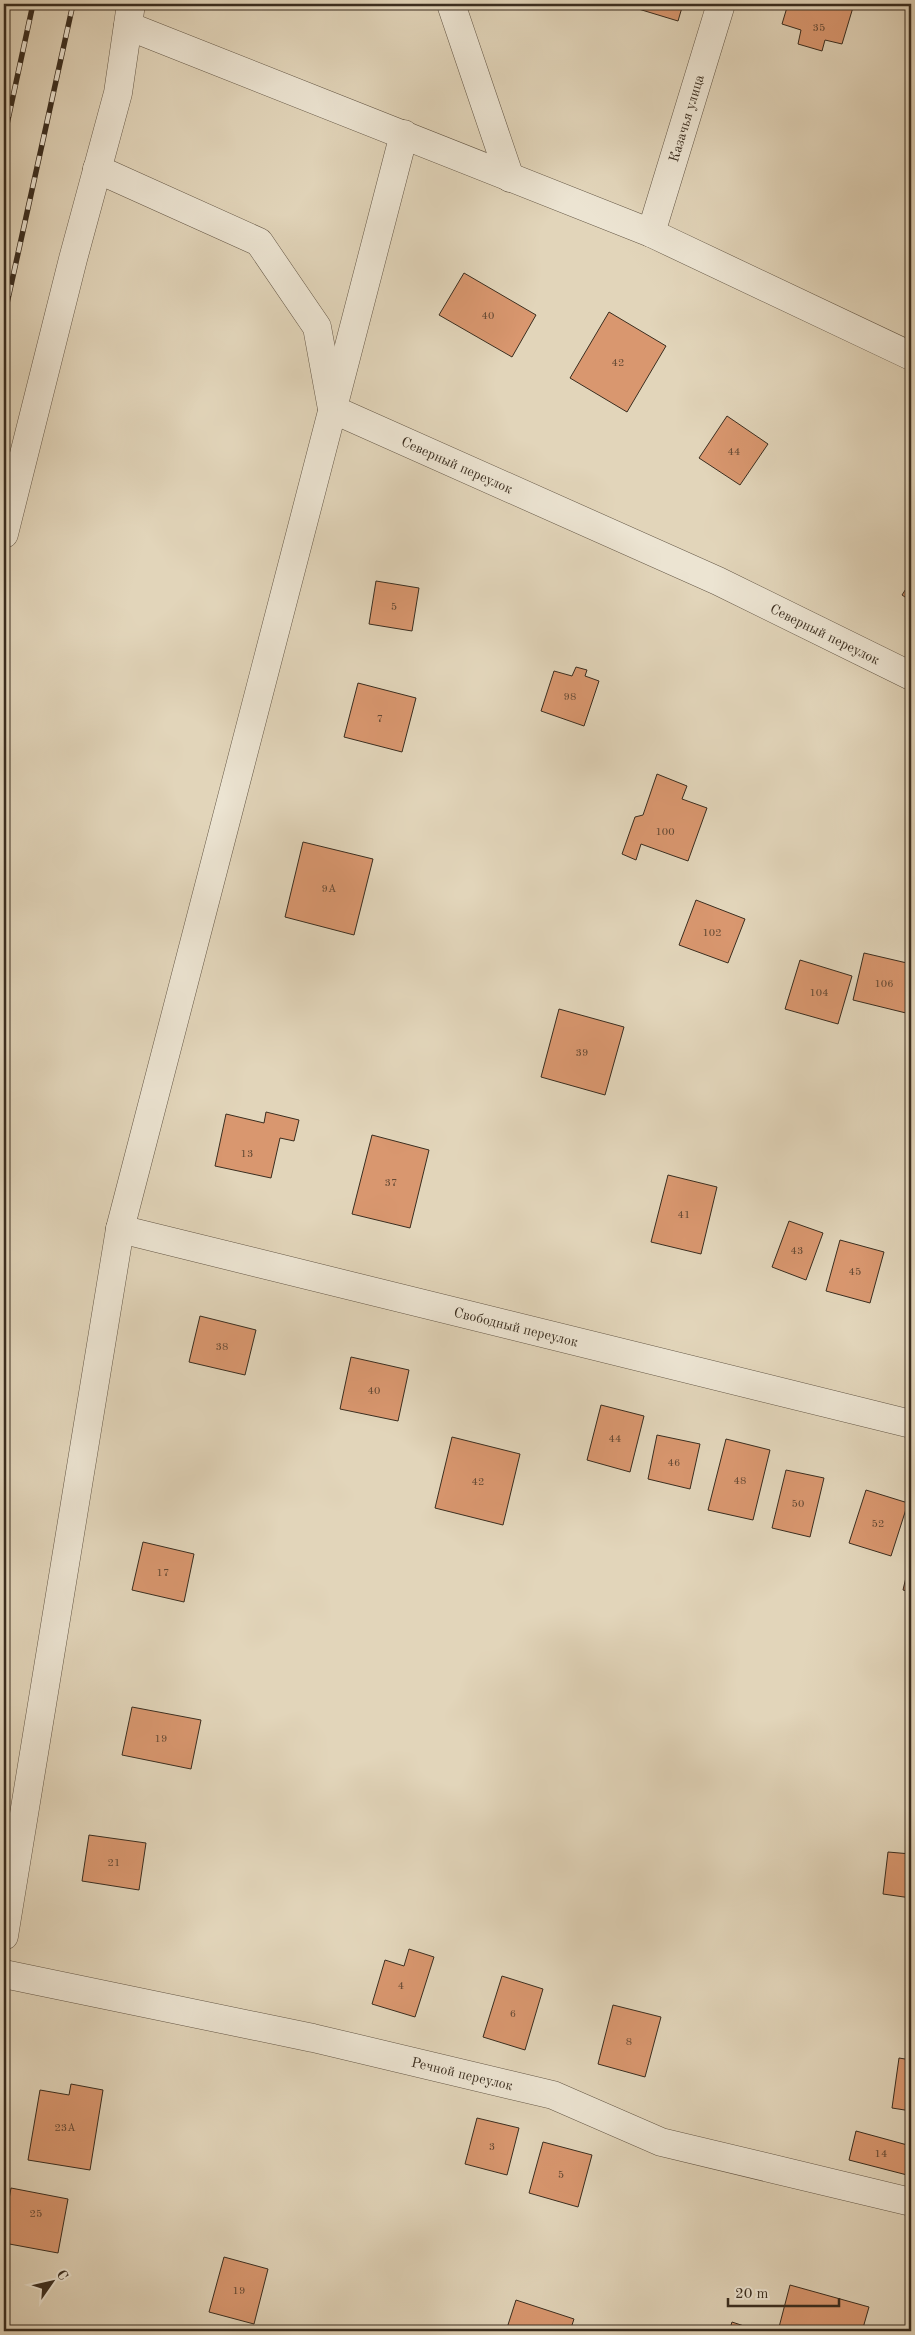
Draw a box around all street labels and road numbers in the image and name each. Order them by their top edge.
street label: Казачья улица [667,73,707,164]
street label: Северный переулок [399,435,515,497]
street label: Северный переулок [768,602,882,667]
street label: Свободный переулок [452,1306,579,1350]
street label: Речной переулок [410,2056,514,2093]

